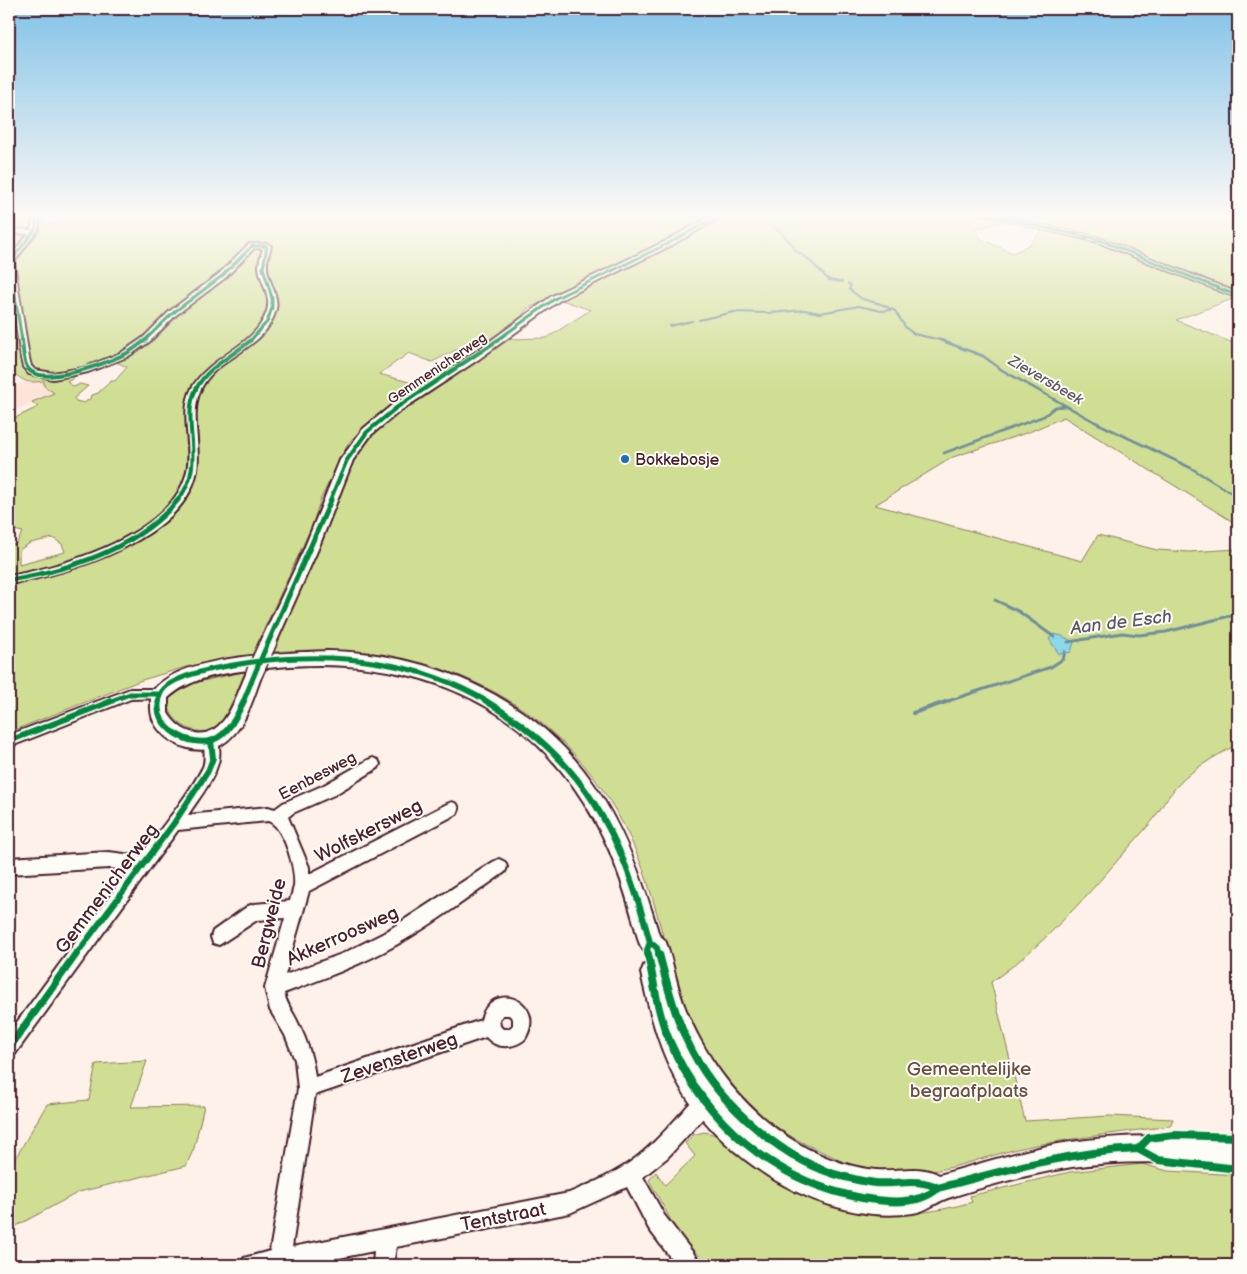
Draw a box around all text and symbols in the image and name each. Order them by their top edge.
street label: Gemmenicherweg [385,329,490,408]
water label: Zieversbeek [1004,351,1087,410]
place label: Bokkebosje [635,451,720,470]
marker: Bokkebosje [619,453,631,465]
water label: Aan de Esch [1068,606,1173,639]
street label: Eenbesweg [276,748,360,805]
street label: Wolfskersweg [311,794,426,868]
street label: Gemmenicherweg [51,819,164,959]
street label: Bergweide [247,876,292,971]
street label: Akkerroosweg [283,901,402,971]
street label: Zevensterweg [337,1028,461,1089]
park label: Gemeentelijke begraafplaats [907,1058,1031,1103]
street label: Tentstraat [459,1198,548,1237]

